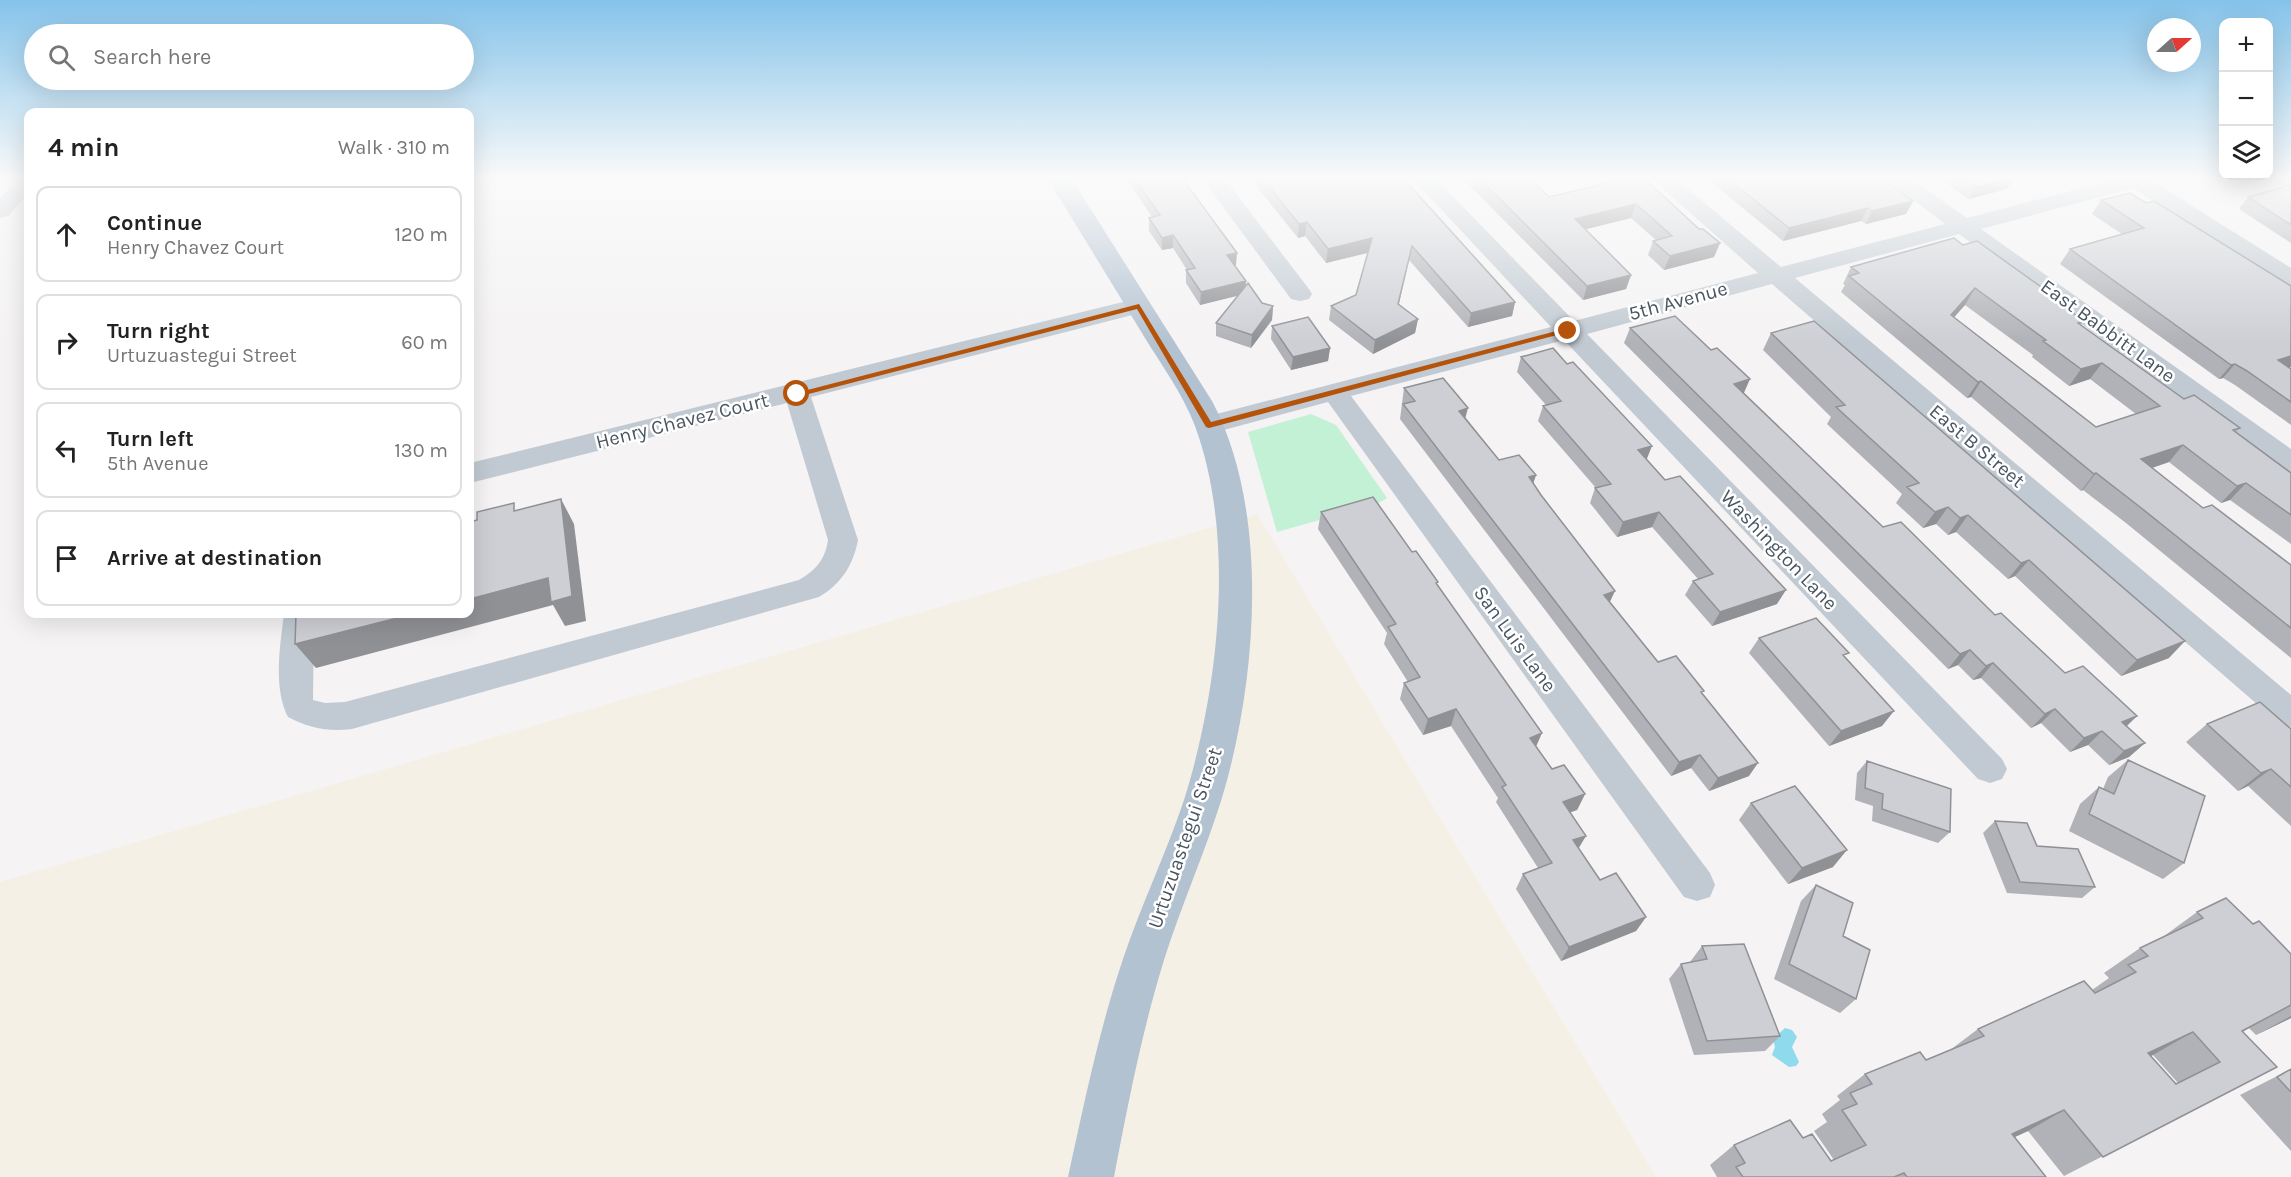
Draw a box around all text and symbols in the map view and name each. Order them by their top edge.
north arrow [2147,18,2201,72]
map controls [2219,18,2273,180]
button: + [2219,18,2273,72]
search box [24,24,474,90]
icon: search [45,41,78,74]
text: Search here [93,44,211,70]
button: − [2219,72,2273,126]
button: layers [2219,126,2273,180]
text: 4 min [48,132,119,163]
text: Walk · 310 m [338,136,450,159]
text: Continue [107,210,202,236]
icon: ahead [50,218,83,251]
text: 120 m [394,223,448,246]
text: Henry Chavez Court [107,236,284,259]
street label: East Babbitt Lane [2036,274,2180,388]
street label: 5th Avenue [1626,277,1730,325]
route end [1554,317,1580,343]
text: Turn right [107,318,210,344]
icon: right [50,326,83,359]
text: 60 m [401,331,448,354]
text: Urtuzuastegui Street [107,344,297,367]
route start [783,380,809,406]
street label: Henry Chavez Court [593,388,771,454]
street label: East B Street [1925,400,2030,493]
text: Turn left [107,426,194,452]
icon: left [50,434,83,467]
text: 130 m [394,439,448,462]
text: 5th Avenue [107,452,208,475]
street label: Washington Lane [1716,485,1842,615]
icon: arrive [50,542,83,575]
text: Arrive at destination [107,545,322,571]
street label: San Luis Lane [1469,582,1561,696]
street label: Urtuzuastegui Street [1143,744,1227,931]

